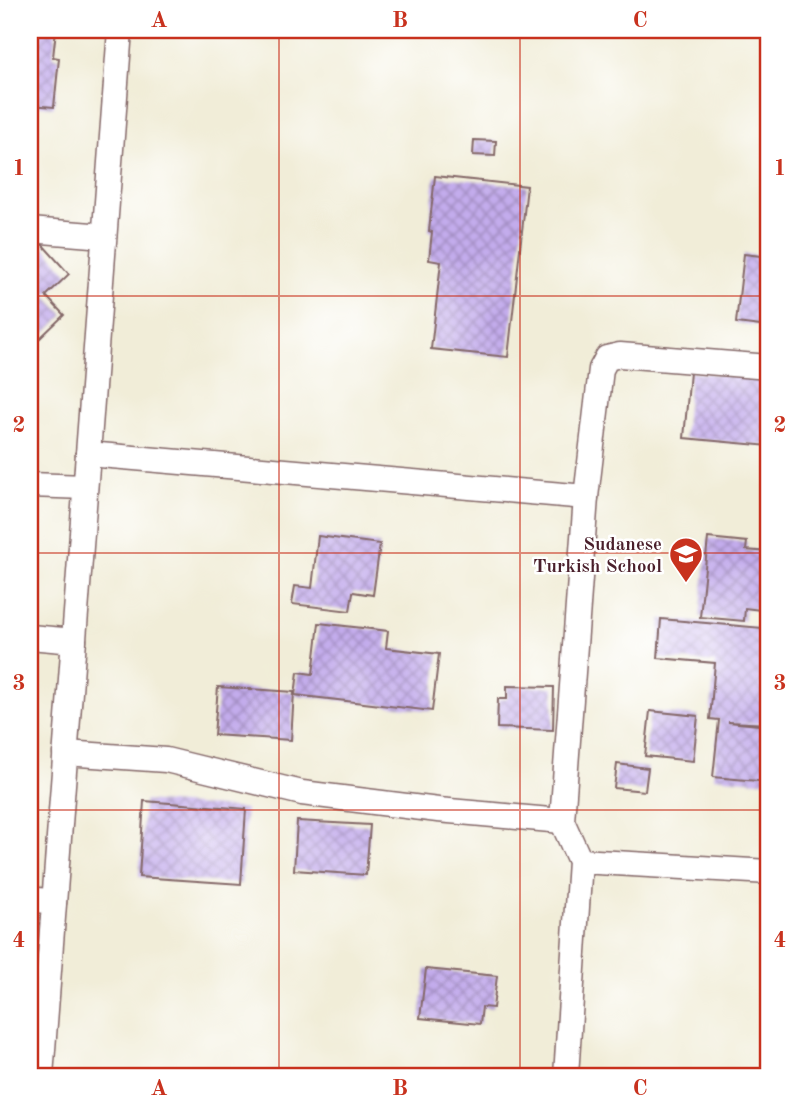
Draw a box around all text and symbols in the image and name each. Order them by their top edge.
text: A [150,9,168,32]
text: B [392,9,408,32]
text: C [632,9,648,32]
text: 1 [12,157,26,180]
text: 1 [773,157,787,180]
text: 2 [12,414,26,437]
text: 2 [773,414,787,437]
school or university icon: Sudanese Turkish School [667,535,705,584]
place label: Sudanese Turkish School [533,536,662,577]
text: 3 [12,672,26,695]
text: 3 [773,672,787,695]
text: 4 [12,929,26,952]
text: 4 [773,929,787,952]
text: A [150,1077,168,1100]
text: B [392,1077,408,1100]
text: C [632,1077,648,1100]

